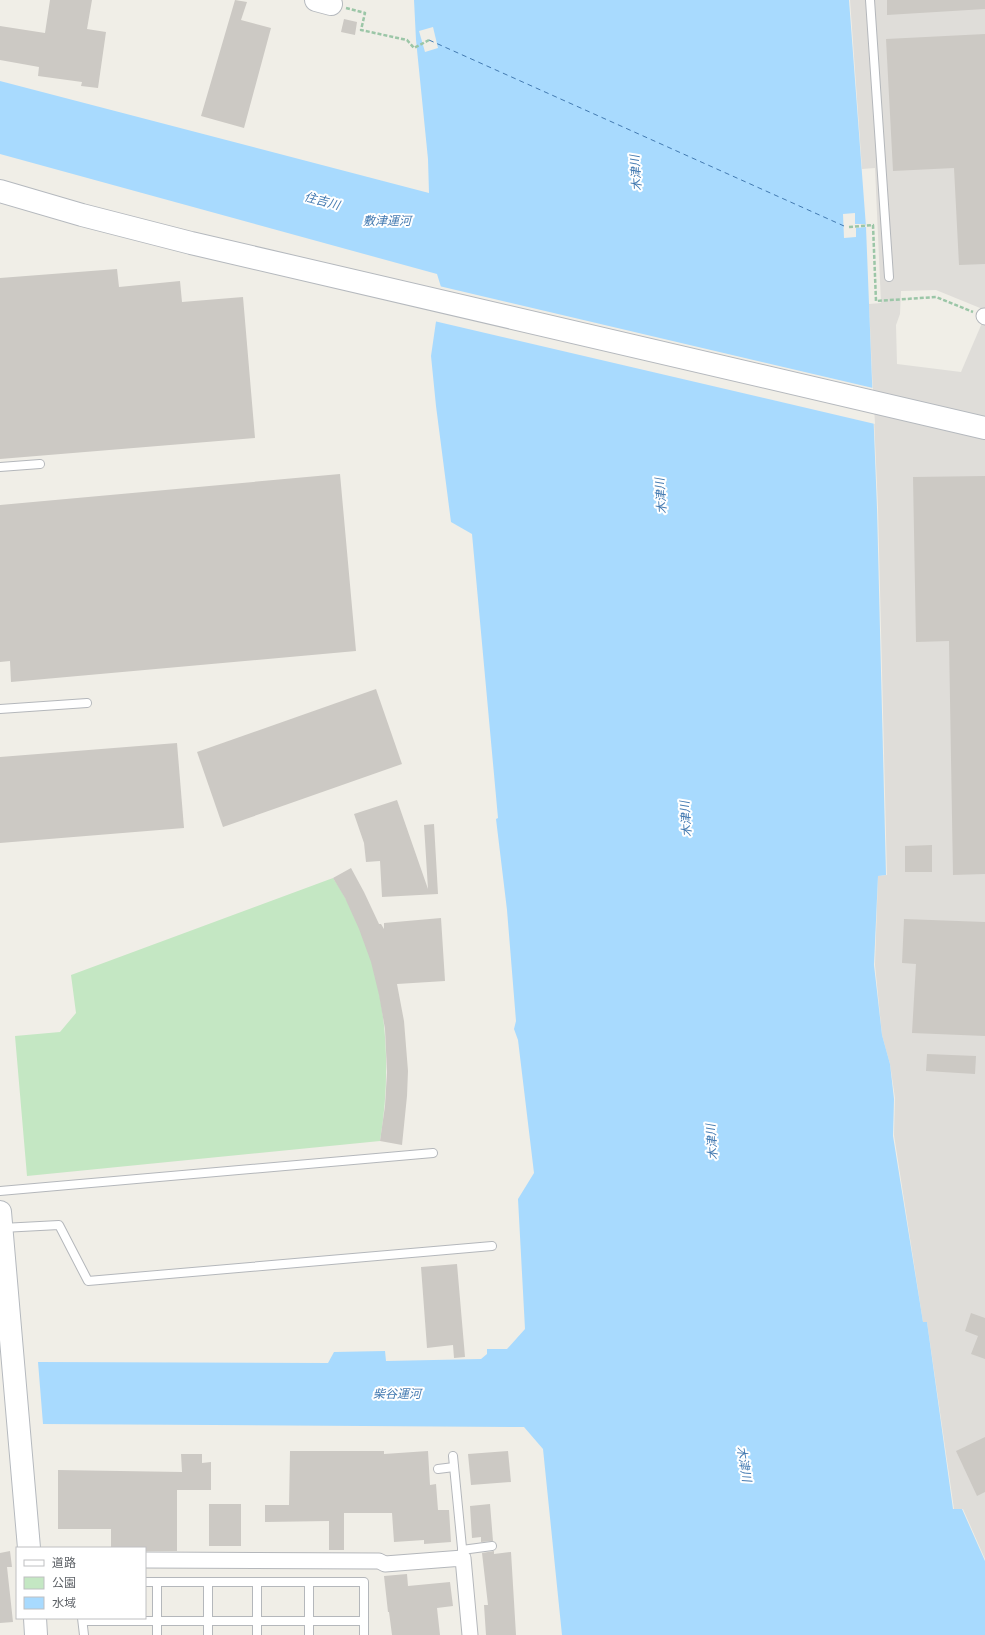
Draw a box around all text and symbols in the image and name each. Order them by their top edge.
water label: 木津川 [627,153,644,192]
water label: 住吉川 [303,189,343,213]
water label: 敷津運河 [363,213,413,228]
water label: 木津川 [652,476,669,515]
water label: 木津川 [677,799,694,838]
water label: 木津川 [703,1122,720,1161]
water label: 柴谷運河 [373,1386,423,1401]
water label: 木津川 [734,1445,755,1485]
legend [16,1547,146,1619]
text: 道路 [52,1555,76,1570]
text: 公園 [52,1575,76,1590]
text: 水域 [52,1595,76,1610]

